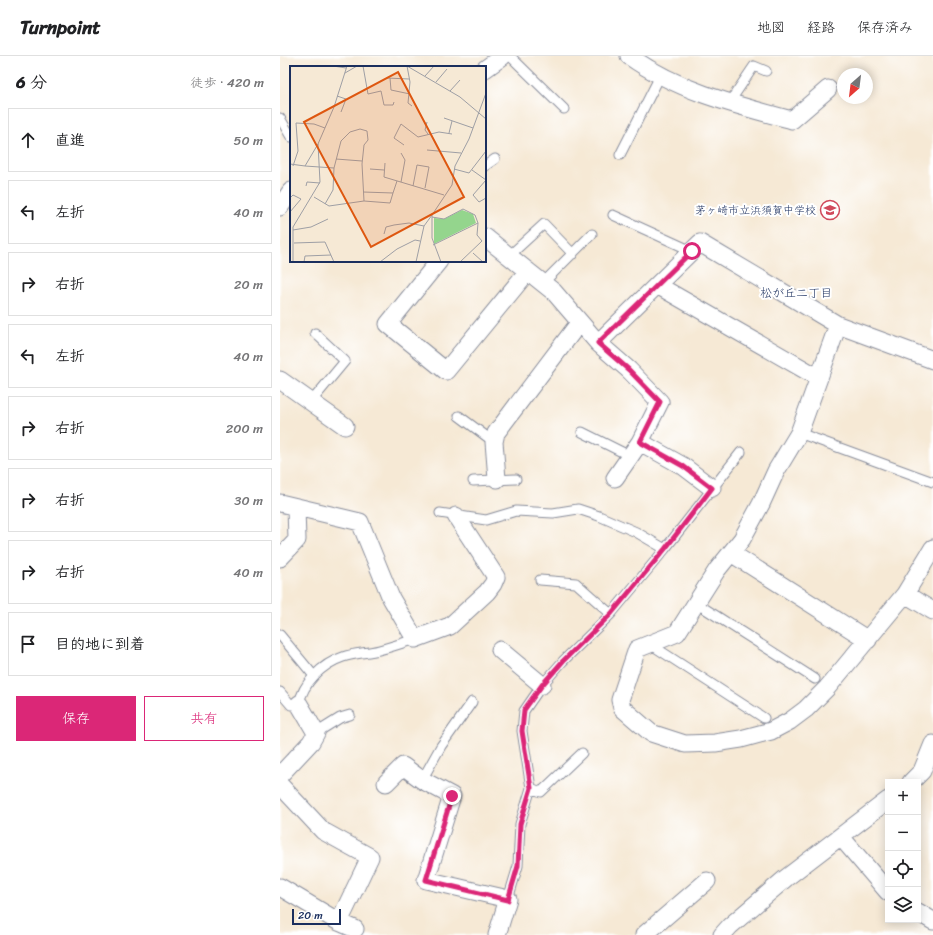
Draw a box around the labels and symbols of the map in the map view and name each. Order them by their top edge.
inset map [290,66,486,262]
north arrow [837,68,873,104]
school or university icon: 茅ヶ崎市立浜須賀中学校 [819,199,841,221]
place label: 茅ヶ崎市立浜須賀中学校 [695,201,816,220]
route start [683,242,701,260]
district label: 松が丘二丁目 [760,282,832,304]
route end [443,787,461,805]
scale bar [292,907,341,926]

